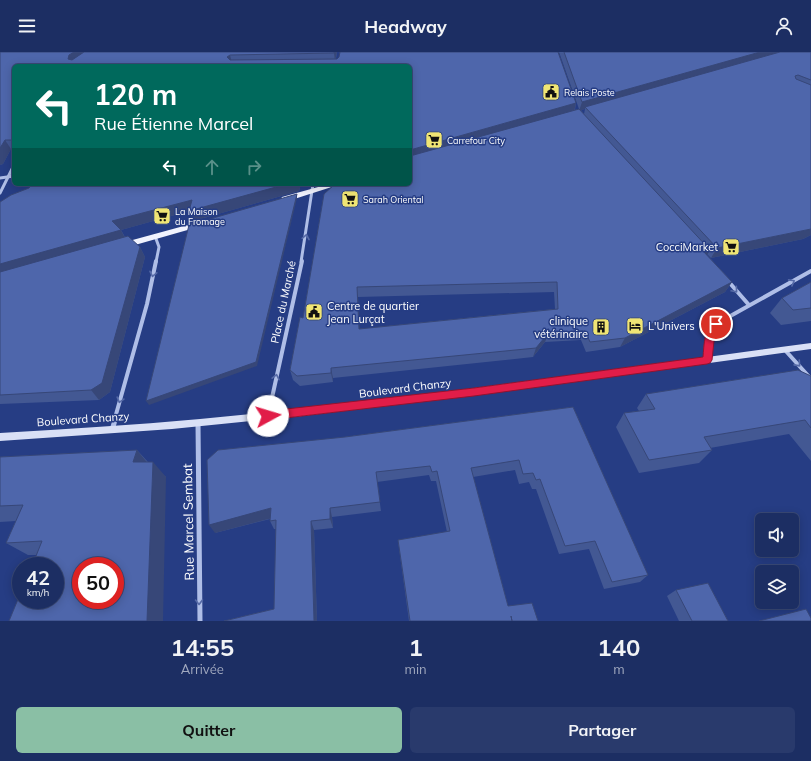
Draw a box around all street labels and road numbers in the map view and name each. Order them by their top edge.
street label: Place du Marché [267,259,299,345]
street label: Boulevard Chanzy [358,375,452,401]
street label: Boulevard Chanzy [36,409,130,429]
street label: Rue Marcel Sembat [179,463,197,581]

